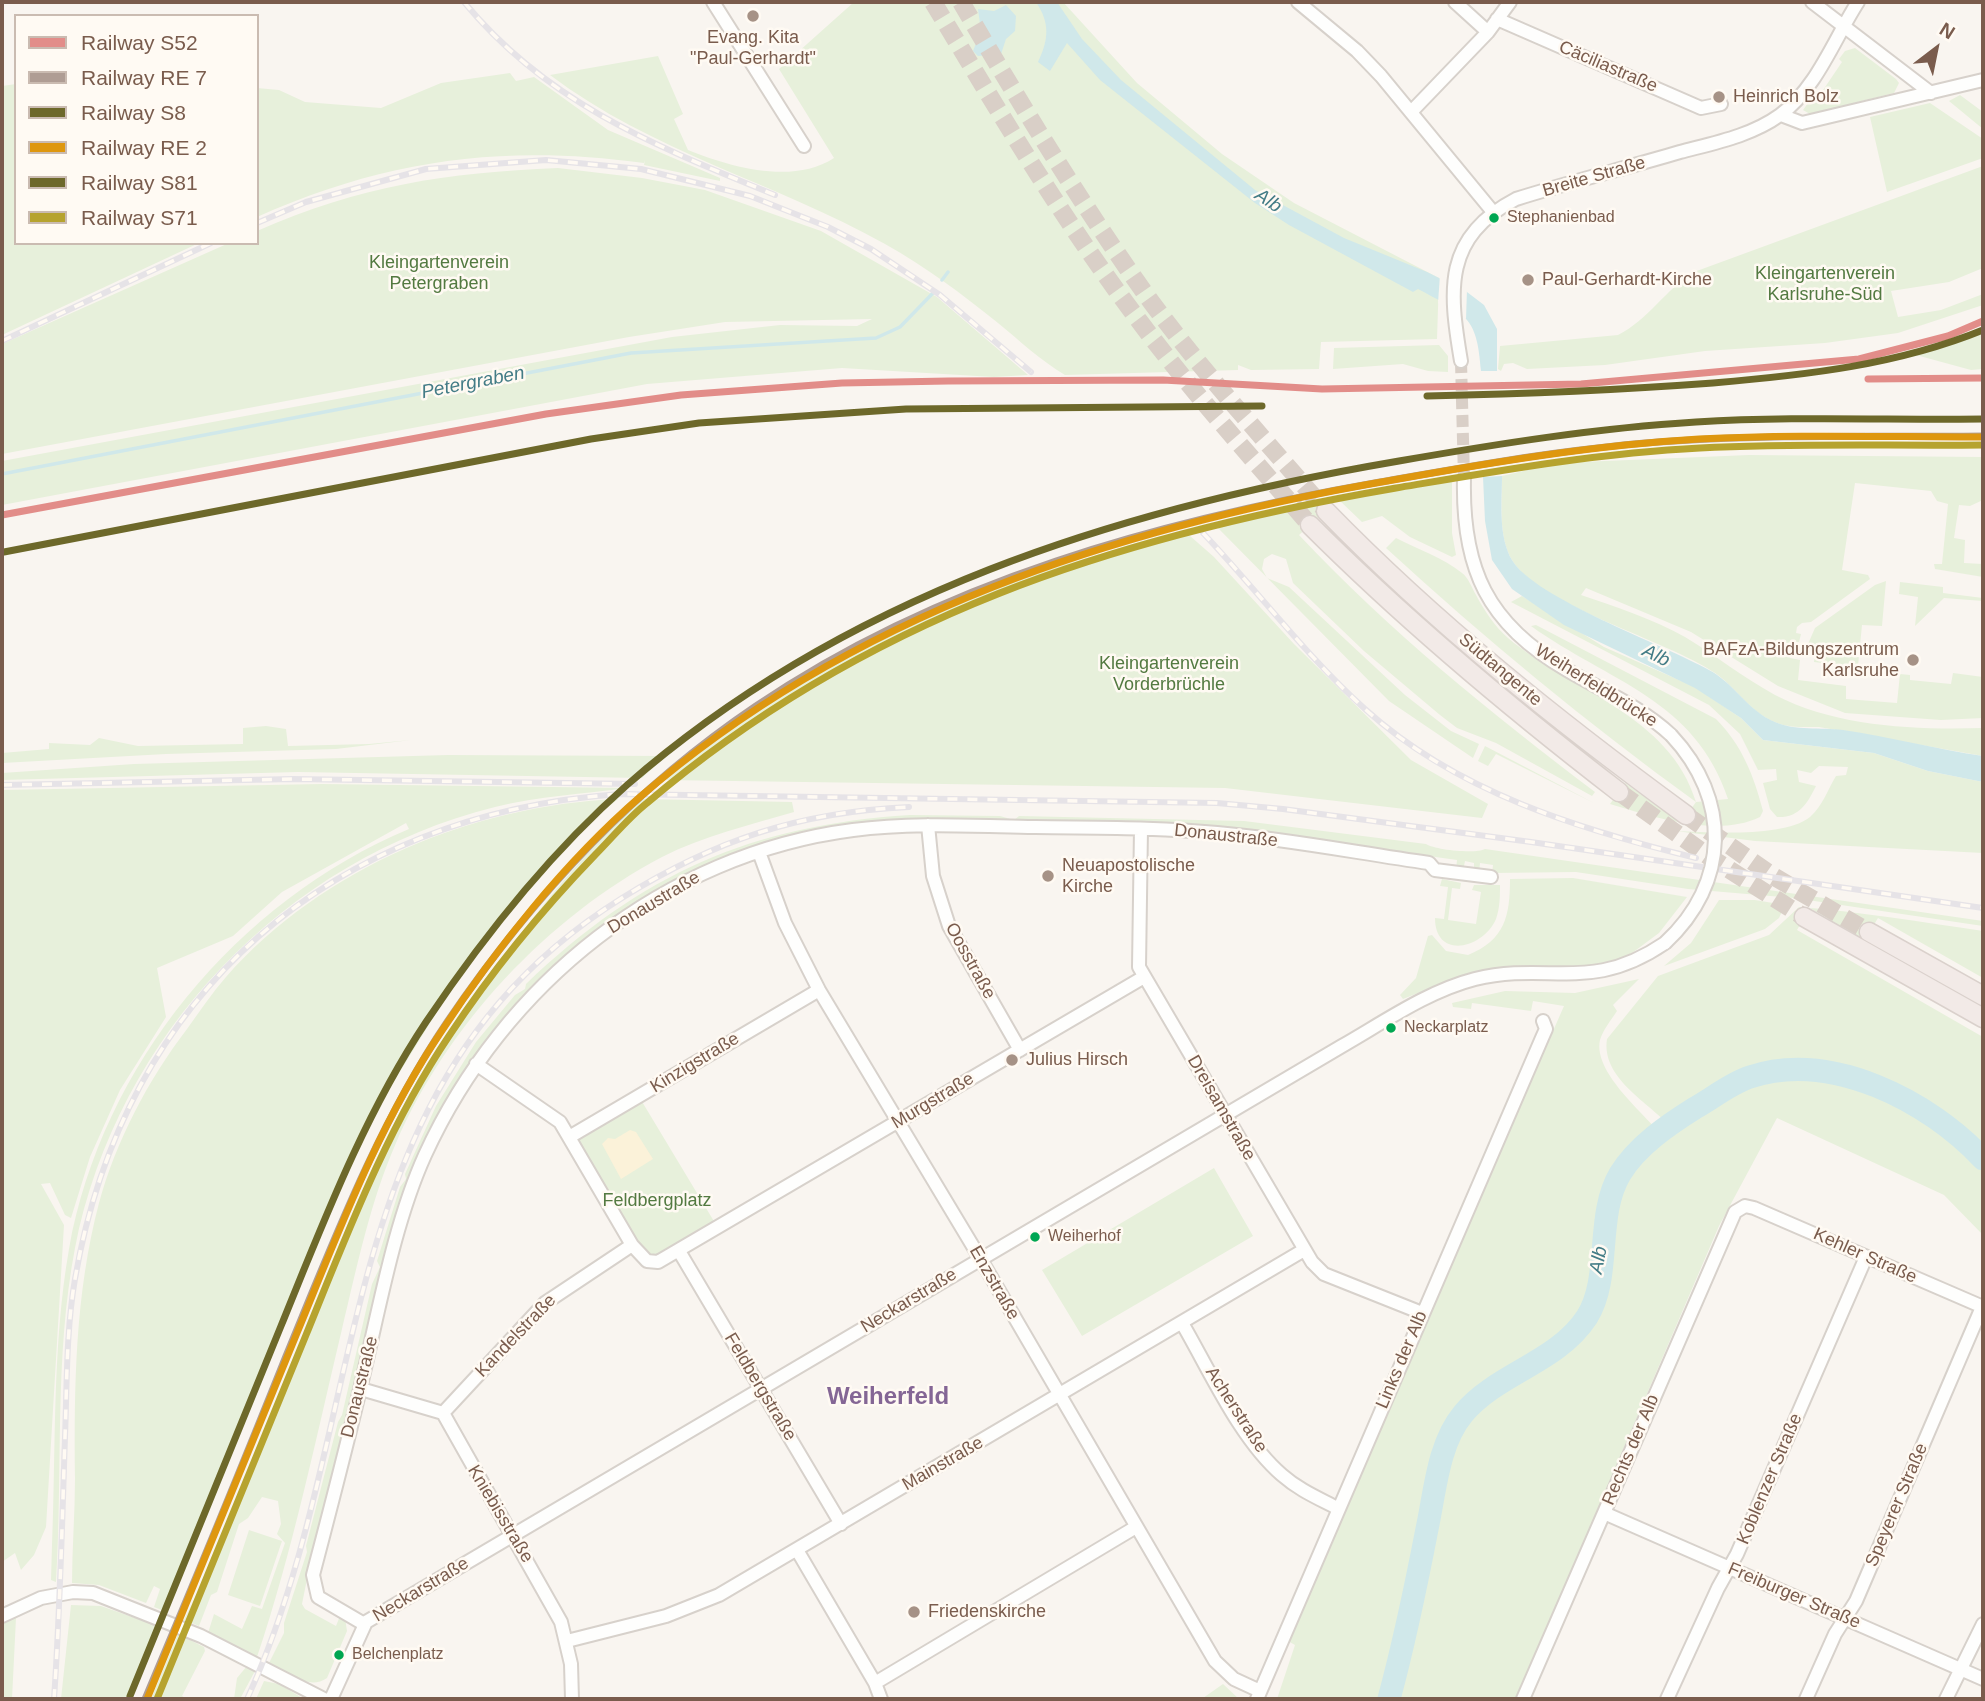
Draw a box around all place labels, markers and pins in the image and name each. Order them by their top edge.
marker: Evang. Kita "Paul-Gerhardt" [745,8,761,24]
place label: Evang. Kita "Paul-Gerhardt" [690,27,816,70]
place label: Heinrich Bolz [1733,86,1839,108]
marker: Heinrich Bolz [1711,89,1727,105]
place label: Stephanienbad [1507,208,1615,228]
marker: Stephanienbad [1487,211,1501,225]
place label: Paul-Gerhardt-Kirche [1542,269,1712,291]
marker: Paul-Gerhardt-Kirche [1520,272,1536,288]
place label: BAFzA-Bildungszentrum Karlsruhe [1703,639,1899,682]
marker: BAFzA-Bildungszentrum Karlsruhe [1905,652,1921,668]
place label: Neuapostolische Kirche [1062,855,1195,898]
marker: Neuapostolische Kirche [1040,868,1056,884]
place label: Neckarplatz [1404,1018,1488,1038]
marker: Neckarplatz [1384,1021,1398,1035]
place label: Julius Hirsch [1026,1049,1128,1071]
marker: Julius Hirsch [1004,1052,1020,1068]
place label: Weiherhof [1048,1227,1121,1247]
marker: Weiherhof [1028,1230,1042,1244]
place label: Friedenskirche [928,1601,1046,1623]
marker: Friedenskirche [906,1604,922,1620]
place label: Belchenplatz [352,1645,444,1665]
marker: Belchenplatz [332,1648,346,1662]

